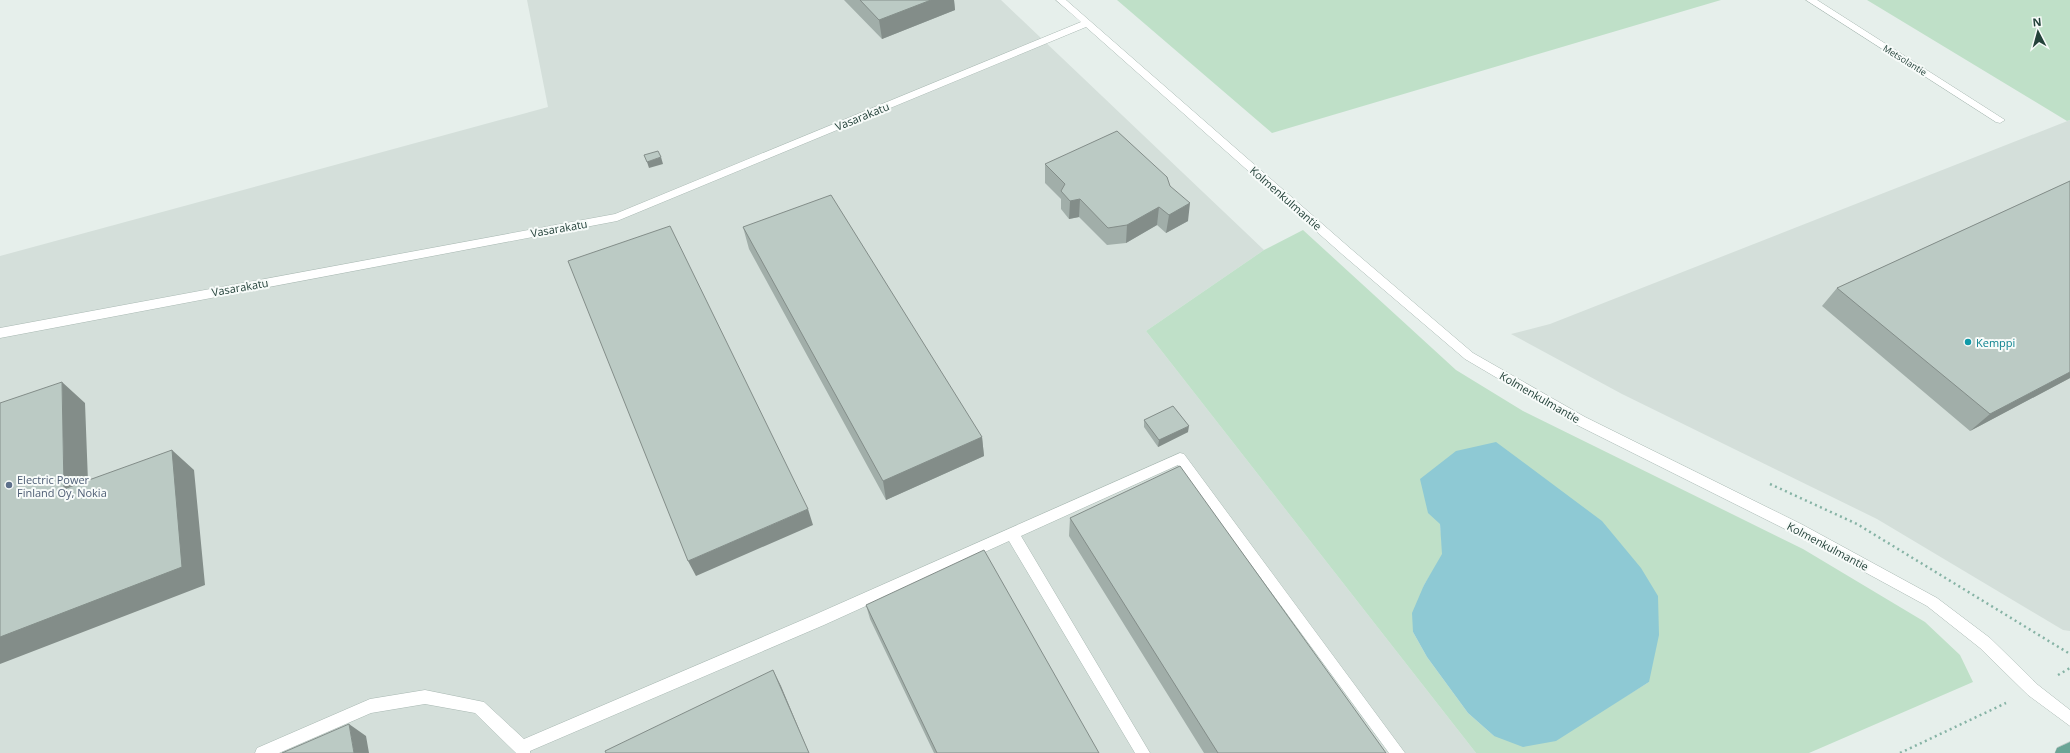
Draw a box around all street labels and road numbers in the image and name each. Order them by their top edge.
street label: Metsolantie [1881,41,1929,79]
street label: Vasarakatu [833,98,891,134]
street label: Kolmenkulmantie [1247,163,1325,233]
street label: Vasarakatu [530,216,588,240]
street label: Vasarakatu [211,275,269,299]
street label: Kolmenkulmantie [1497,368,1583,426]
street label: Kolmenkulmantie [1785,518,1871,574]

